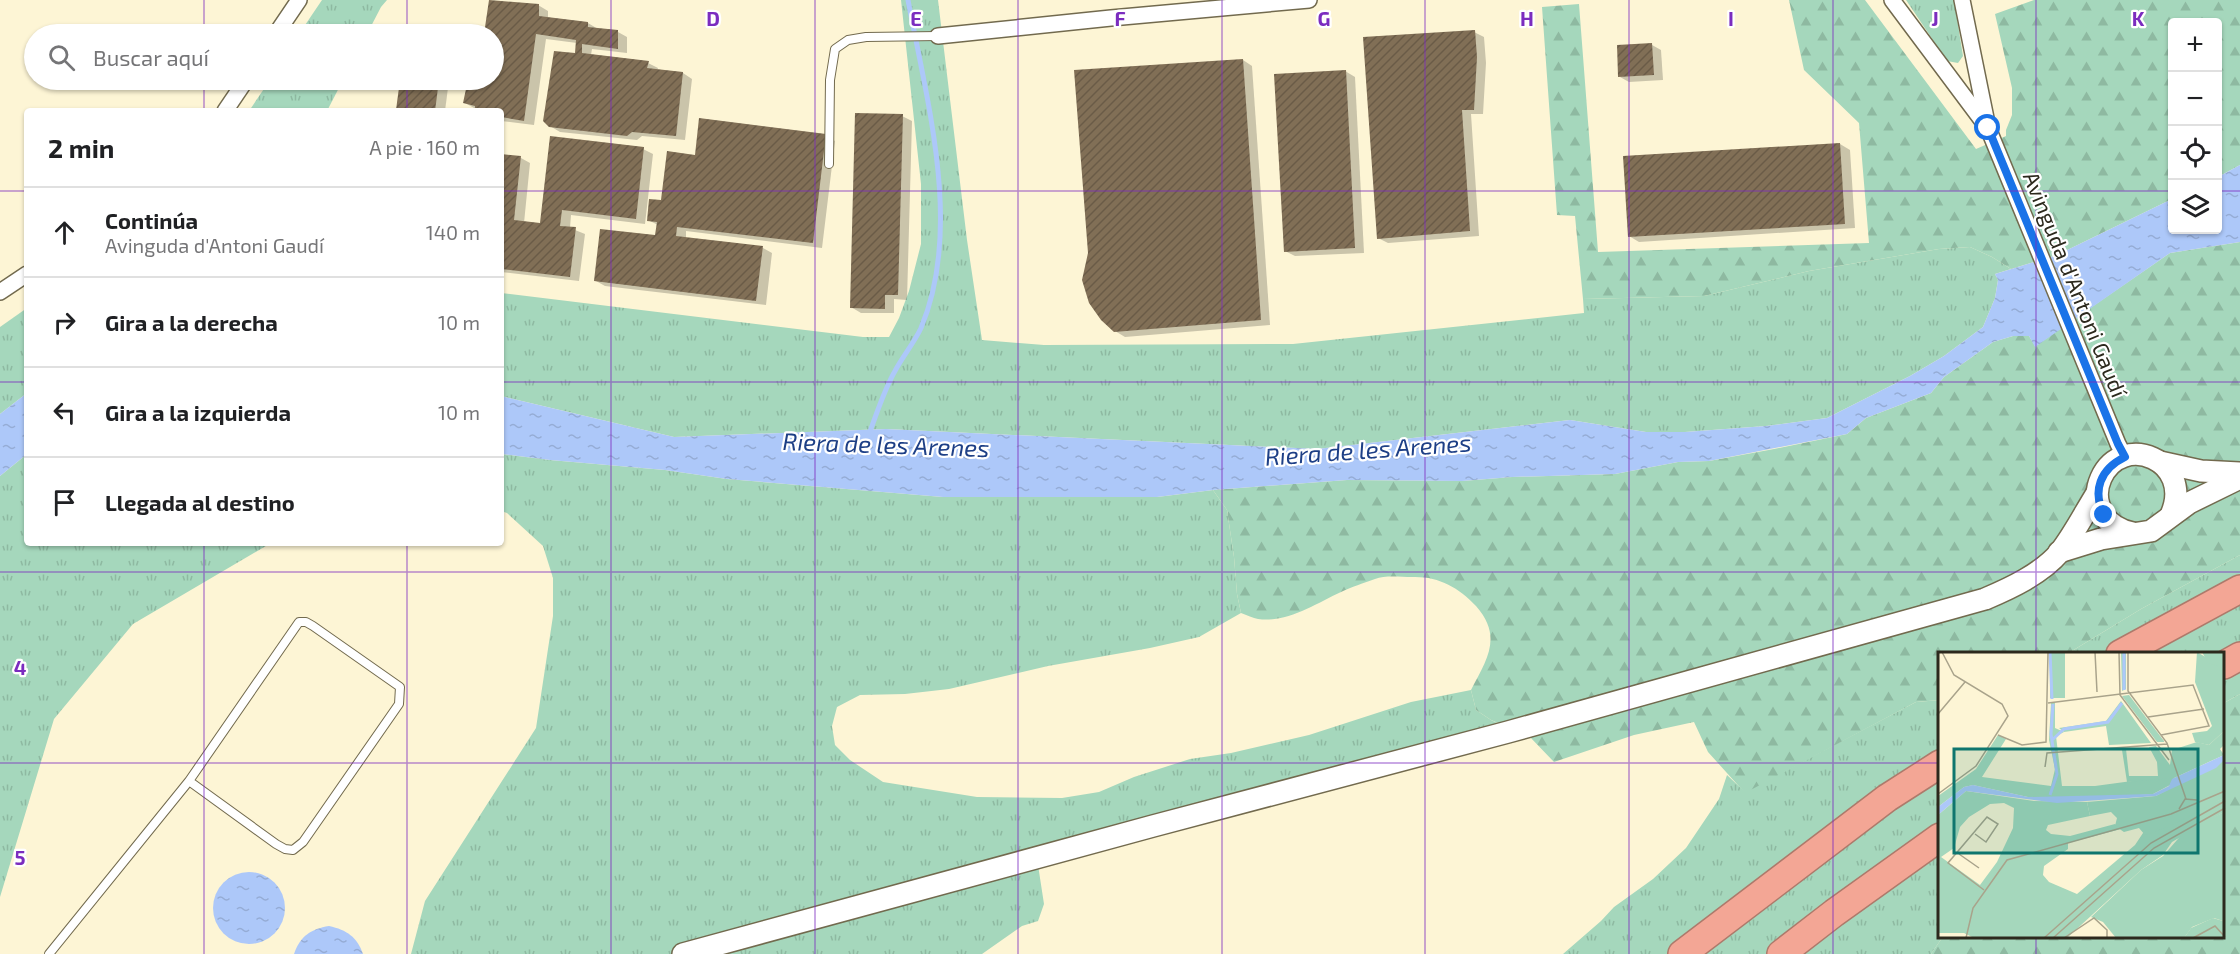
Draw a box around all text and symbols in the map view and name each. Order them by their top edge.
text: D [706,6,720,30]
text: E [910,6,922,30]
text: F [1114,6,1126,30]
text: G [1318,6,1330,30]
text: H [1520,6,1534,30]
text: I [1728,6,1734,30]
text: J [1931,6,1939,30]
text: K [2132,6,2145,30]
map controls [2168,18,2222,234]
button: + [2168,18,2222,72]
search box [24,24,504,90]
icon: search [45,41,78,74]
text: Buscar aquí [93,44,209,70]
button: − [2168,72,2222,126]
route start [1974,114,2000,140]
button: locate [2168,126,2222,180]
text: 2 min [48,132,114,163]
text: A pie · 160 m [369,135,480,159]
street label: Avinguda d'Antoni Gaudí [2019,167,2134,402]
button: layers [2168,180,2222,234]
text: Continúa [105,207,198,233]
icon: ahead [48,216,81,249]
text: 140 m [426,220,480,244]
text: Avinguda d'Antoni Gaudí [105,233,324,257]
icon: right [48,306,81,339]
text: Gira a la derecha [105,309,278,335]
text: 10 m [438,310,480,334]
icon: left [48,396,81,429]
text: Gira a la izquierda [105,399,291,425]
text: 10 m [438,400,480,424]
water label: Riera de les Arenes [782,426,990,462]
water label: Riera de les Arenes [1264,427,1472,471]
icon: arrive [48,486,81,519]
text: Llegada al destino [105,489,295,515]
route end [2090,501,2116,527]
inset map [1938,652,2225,939]
text: 4 [14,655,27,679]
text: 5 [14,845,26,869]

